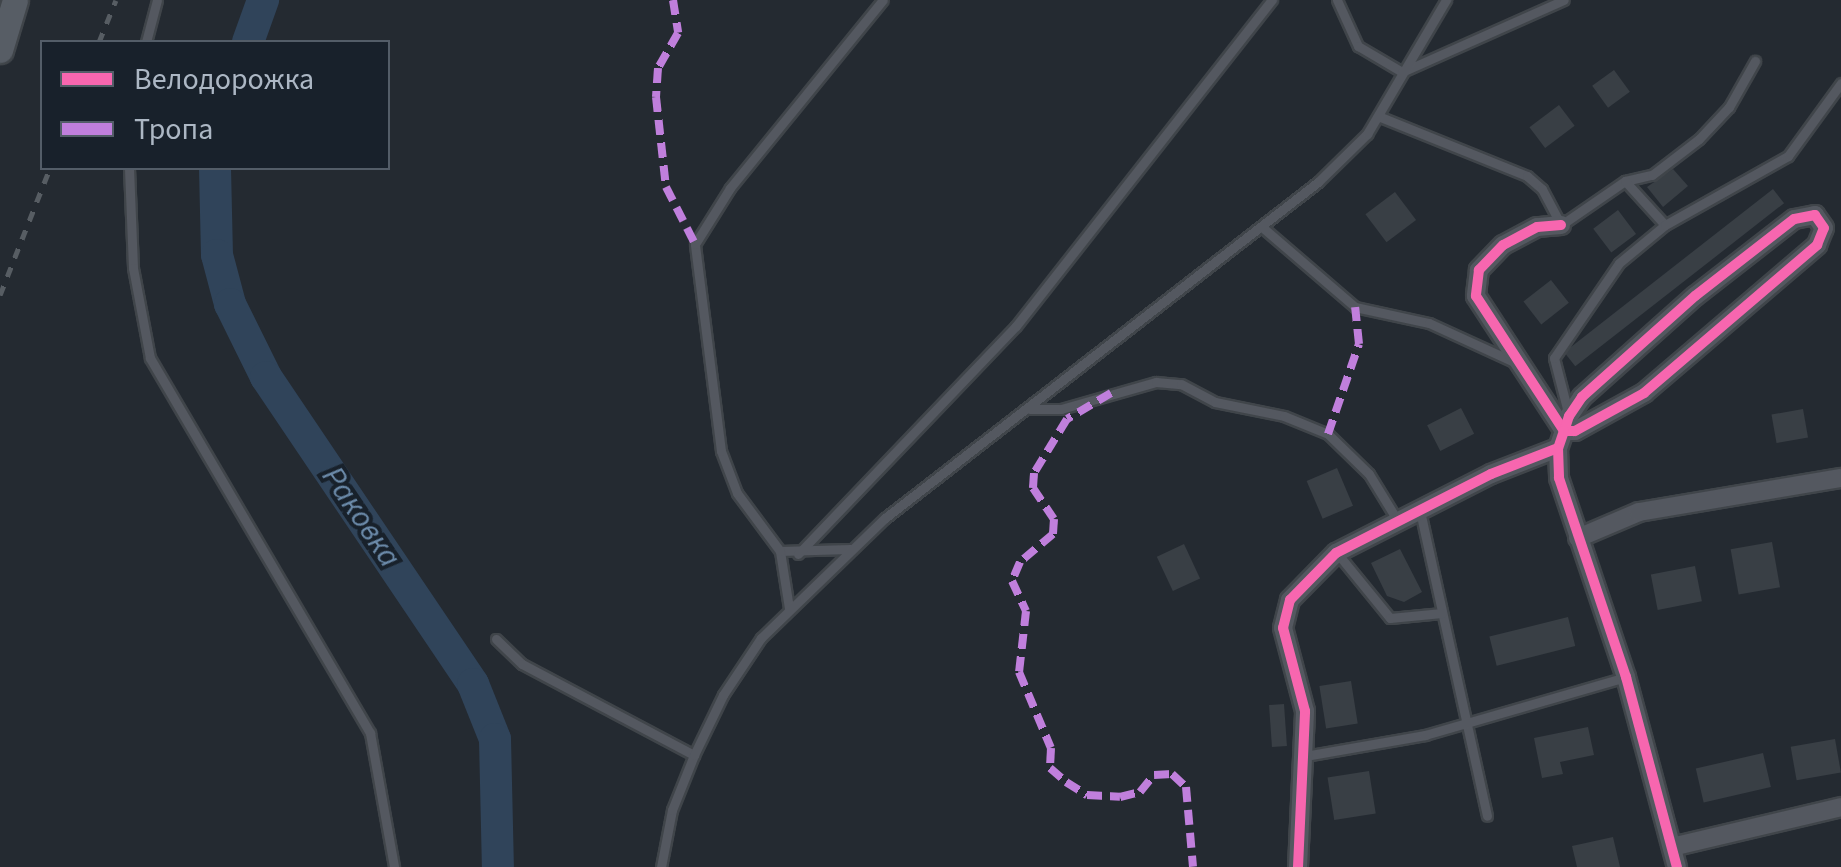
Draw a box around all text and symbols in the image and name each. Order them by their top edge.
legend [40,40,390,170]
text: Велодорожка [134,58,314,101]
text: Тропа [134,108,213,151]
water label: Раковка [313,459,409,575]

